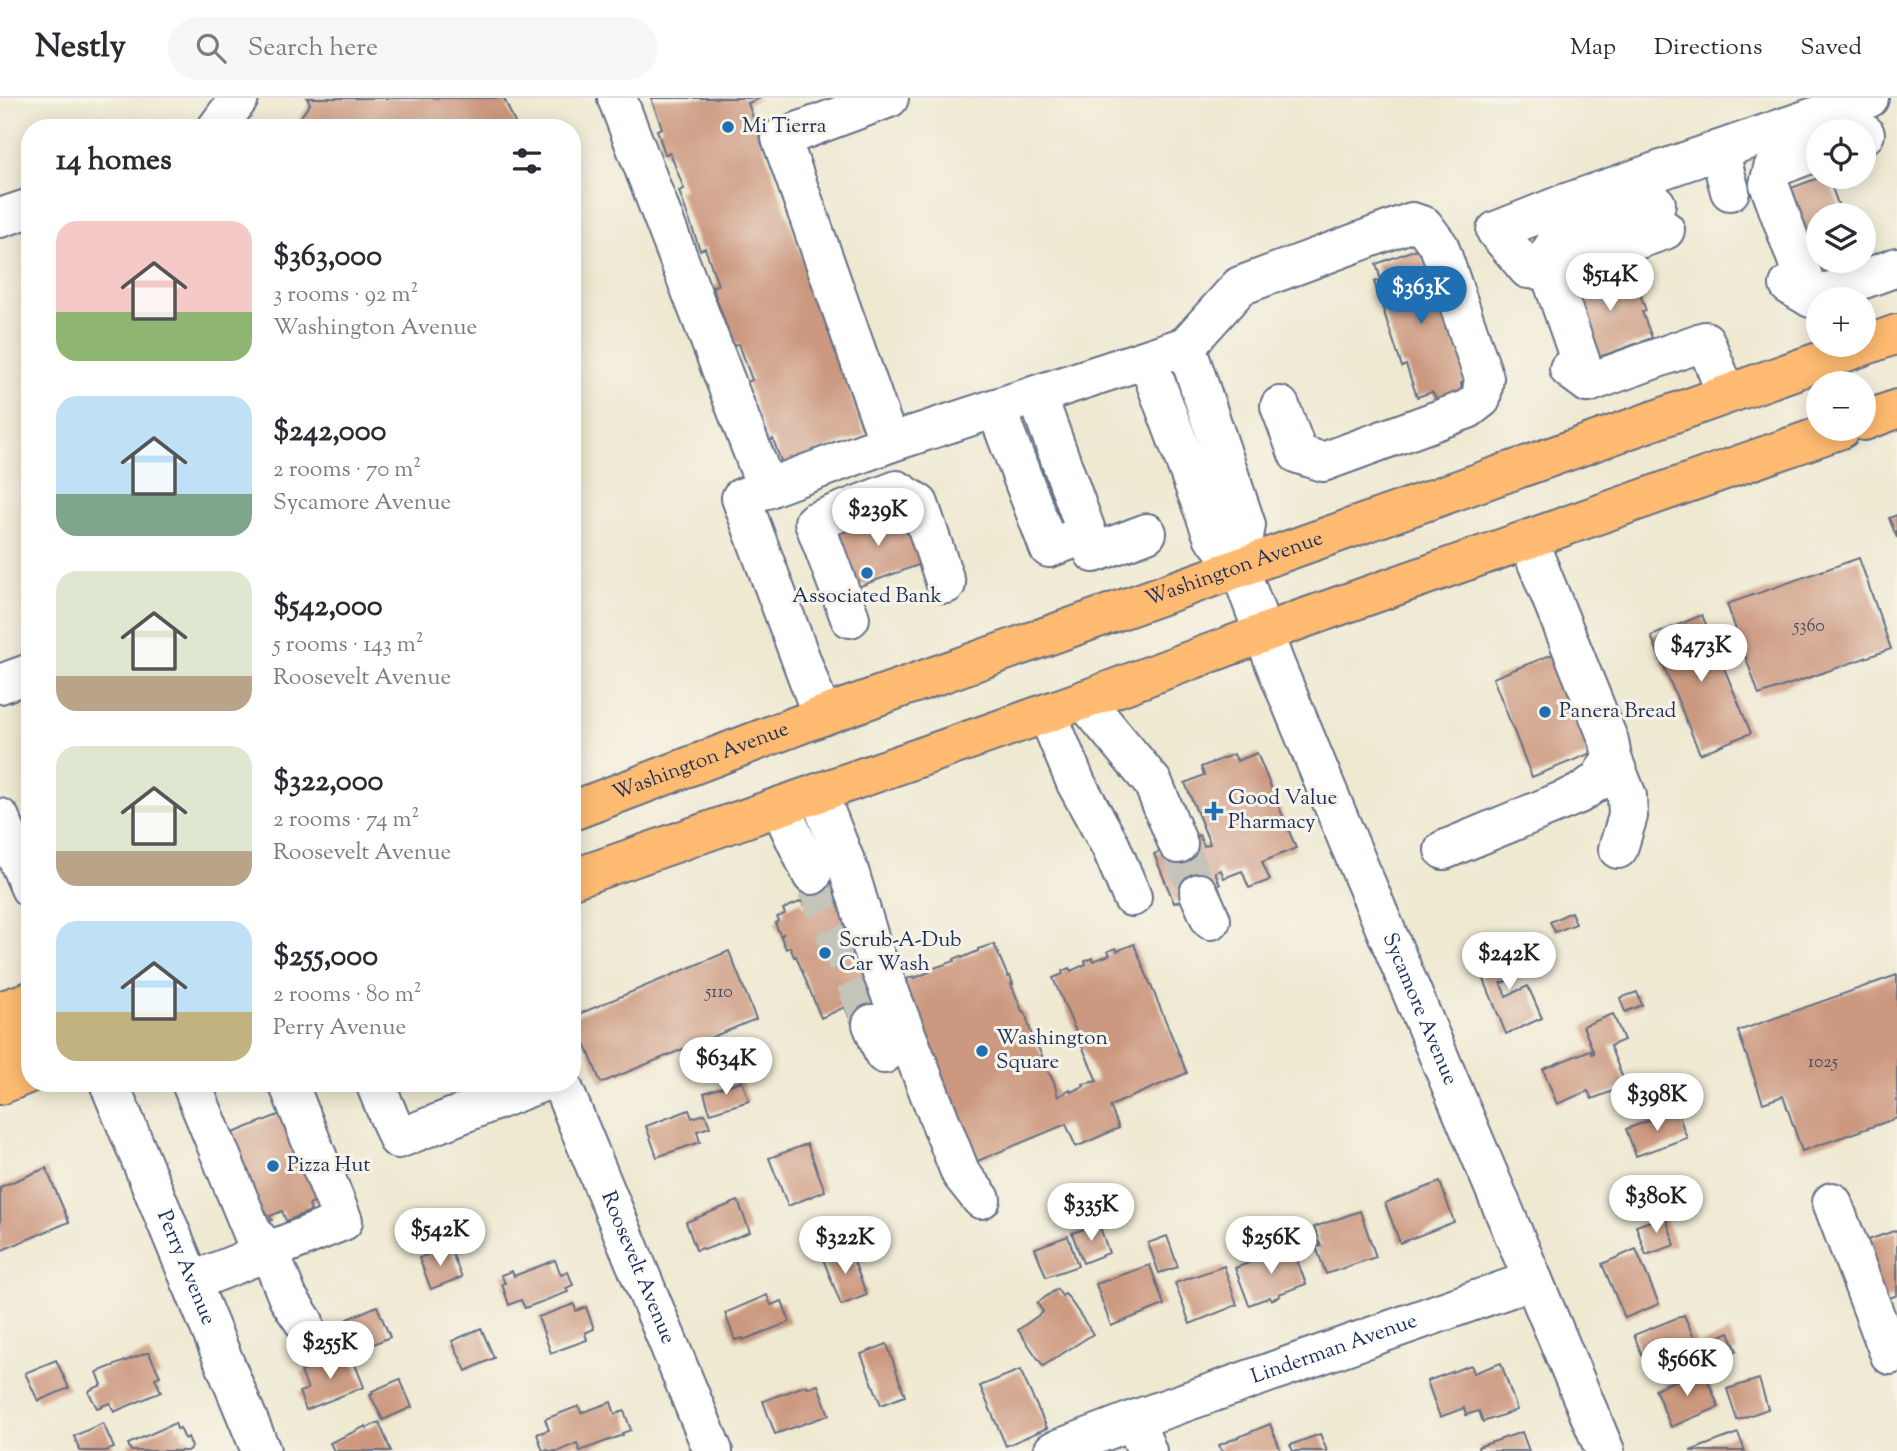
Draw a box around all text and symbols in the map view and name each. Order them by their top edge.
search box [168,17,658,80]
text: Nestly [35,24,126,72]
icon: search [192,29,230,67]
text: Search here [248,30,378,67]
text: Map [1570,31,1616,65]
text: Directions [1654,31,1762,65]
text: Saved [1800,31,1862,65]
place label: Mi Tierra [742,112,827,142]
marker: Mi Tierra [720,119,736,135]
map controls [1806,119,1876,441]
button: locate [1806,119,1876,189]
text: 14 homes [56,140,172,183]
icon: filters [508,142,546,180]
button: layers [1806,203,1876,273]
text: $363,000 [273,236,382,279]
icon: home [112,249,196,333]
pin: $514K [1561,254,1659,313]
text: $514K [1582,259,1638,292]
pin: $363K [1372,266,1470,326]
text: $363K [1392,272,1450,305]
text: 3 rooms · 92 m² [273,279,418,312]
button: + [1806,287,1876,357]
text: Washington Avenue [273,312,477,345]
button: − [1806,371,1876,441]
text: $242,000 [273,411,386,454]
icon: home [112,424,196,508]
text: 2 rooms · 70 m² [273,454,421,487]
text: Sycamore Avenue [273,487,451,520]
pin: $239K [829,489,927,548]
text: $239K [848,494,908,527]
street label: Washington Avenue [1141,524,1327,615]
marker: Associated Bank [859,565,875,581]
place label: Associated Bank [792,582,943,612]
text: $542,000 [273,586,383,629]
icon: home [112,599,196,683]
house number: 5360 [1792,614,1825,640]
pin: $473K [1652,624,1750,684]
text: 5 rooms · 143 m² [273,629,424,662]
text: $473K [1670,630,1732,663]
text: Roosevelt Avenue [273,662,451,695]
place label: Panera Bread [1559,697,1677,727]
marker: Panera Bread [1537,704,1553,720]
street label: Washington Avenue [608,715,794,809]
text: $322,000 [273,761,383,804]
icon: home [112,774,196,858]
place label: Good Value Pharmacy [1228,784,1337,838]
marker: Good Value Pharmacy [1206,803,1222,819]
text: 2 rooms · 74 m² [273,804,419,837]
text: Roosevelt Avenue [273,837,451,870]
place label: Scrub-A-Dub Car Wash [839,926,962,980]
street label: Sycamore Avenue [1374,928,1464,1090]
pin: $242K [1460,932,1558,992]
text: $255,000 [273,936,378,979]
text: $242K [1478,938,1540,971]
marker: Scrub-A-Dub Car Wash [817,945,833,961]
icon: home [112,949,196,1033]
text: 2 rooms · 80 m² [273,979,421,1012]
house number: 5110 [704,980,733,1006]
text: Perry Avenue [273,1012,406,1045]
place label: Washington Square [996,1024,1108,1078]
pin: $634K [677,1038,775,1097]
text: $634K [695,1043,757,1076]
marker: Washington Square [974,1043,990,1059]
house number: 1025 [1808,1050,1838,1076]
pin: $398K [1608,1074,1706,1133]
text: $398K [1627,1079,1687,1112]
place label: Pizza Hut [287,1151,370,1181]
marker: Pizza Hut [265,1158,281,1174]
pin: $380K [1607,1176,1705,1235]
text: $380K [1625,1181,1687,1214]
pin: $335K [1042,1184,1140,1243]
street label: Roosevelt Avenue [592,1187,682,1349]
text: $335K [1063,1189,1119,1222]
street label: Perry Avenue [148,1206,222,1330]
pin: $542K [391,1208,489,1268]
text: $542K [410,1214,470,1247]
pin: $322K [796,1216,894,1276]
pin: $256K [1222,1216,1320,1276]
text: $322K [815,1222,875,1255]
text: $256K [1242,1222,1300,1255]
street label: Linderman Avenue [1247,1307,1422,1393]
pin: $255K [281,1322,379,1381]
text: $255K [302,1327,358,1360]
pin: $566K [1638,1338,1736,1398]
text: $566K [1657,1344,1717,1377]

